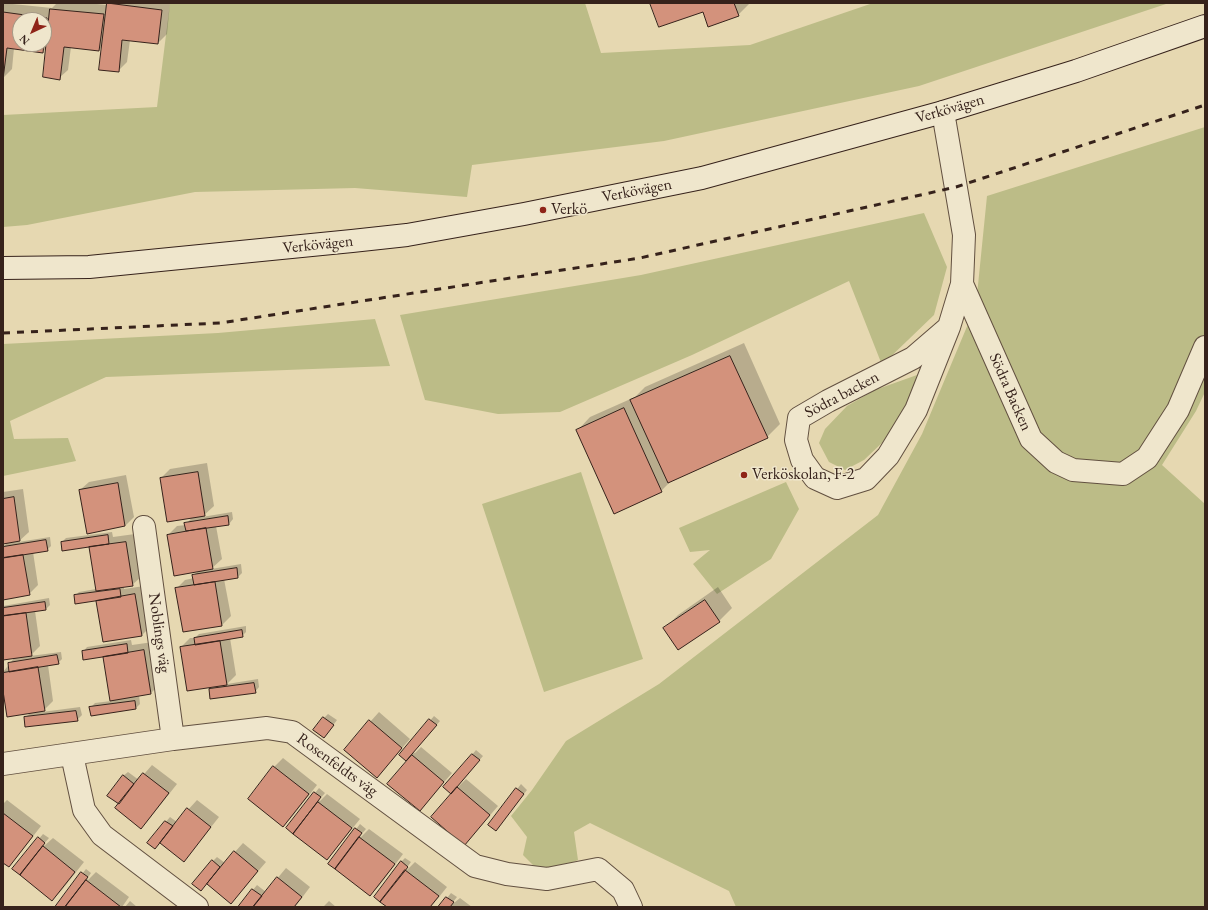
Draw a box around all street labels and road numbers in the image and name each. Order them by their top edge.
street label: Verkövägen [913,90,987,128]
street label: Verkövägen [600,175,674,207]
street label: Verkövägen [282,232,354,258]
street label: Södra Backen [984,350,1036,434]
street label: Södra backen [802,367,882,423]
street label: Noblings väg [144,592,174,674]
street label: Rosenfeldts väg [293,729,381,801]

